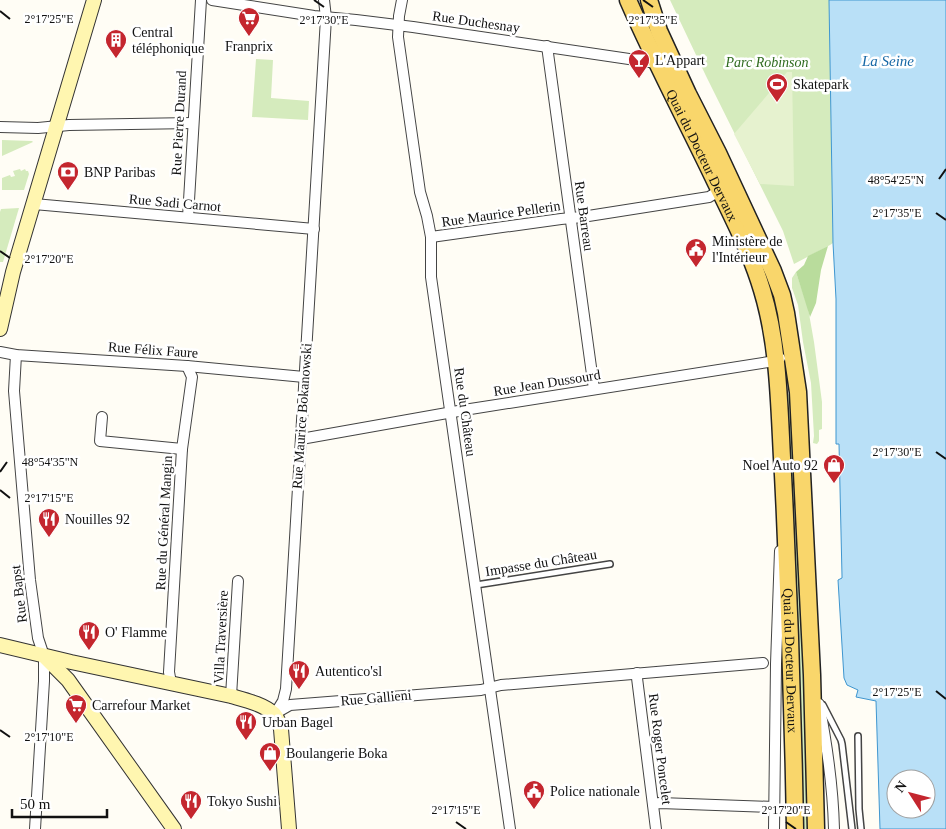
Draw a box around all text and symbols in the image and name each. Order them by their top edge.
supermarket icon: Franprix [237,6,261,37]
street label: Rue Duchesnay [431,8,521,36]
text: 2°17'25"E [24,12,74,26]
text: 2°17'30"E [299,13,349,27]
text: 2°17'35"E [628,13,678,27]
place label: Central téléphonique [132,25,204,56]
building icon: Central téléphonique [104,28,128,59]
place label: Franprix [225,39,273,54]
bar icon: L'Appart [627,48,651,79]
place label: L'Appart [655,53,705,68]
water label: La Seine [861,53,914,69]
park label: Parc Robinson [724,55,809,70]
street label: Rue Pierre Durand [169,70,189,176]
sports icon: Skatepark [765,72,789,103]
place label: Skatepark [793,77,849,92]
street label: Quai du Docteur Dervaux [664,87,741,224]
bank icon: BNP Paribas [56,160,80,191]
place label: BNP Paribas [84,165,155,180]
text: 48°54'25"N [868,173,925,187]
street label: Rue Barreau [572,180,596,252]
street label: Rue Sadi Carnot [128,191,222,215]
street label: Rue Maurice Pellerin [441,198,561,230]
text: 2°17'35"E [872,206,922,220]
place label: Ministère de l'Intérieur [712,234,782,265]
public building icon: Ministère de l'Intérieur [684,237,708,268]
text: 2°17'20"E [24,252,74,266]
street label: Rue Félix Faure [107,339,199,361]
street label: Rue Maurice Bokanowski [289,342,315,489]
street label: Rue du Château [451,367,479,457]
street label: Rue Jean Dussourd [492,367,602,399]
text: 2°17'30"E [872,445,922,459]
shop icon: Noel Auto 92 [822,453,846,484]
text: 48°54'35"N [22,455,79,469]
street label: Rue du Général Mangin [153,455,175,591]
place label: Noel Auto 92 [743,458,818,473]
text: 2°17'15"E [24,491,74,505]
restaurant icon: Nouilles 92 [37,507,61,538]
place label: Nouilles 92 [65,512,130,527]
street label: Impasse du Château [484,547,598,579]
street label: Rue Bapst [8,564,30,624]
street label: Quai du Docteur Dervaux [781,588,800,733]
street label: Villa Traversière [211,590,231,684]
restaurant icon: O' Flamme [77,620,101,651]
place label: O' Flamme [105,625,167,640]
restaurant icon: Autentico'sl [287,659,311,690]
place label: Autentico'sl [315,664,382,679]
text: 2°17'25"E [872,685,922,699]
street label: Rue Gallieni [340,687,412,709]
supermarket icon: Carrefour Market [64,693,88,724]
street label: Rue Roger Poncelet [646,693,674,806]
place label: Carrefour Market [92,698,190,713]
restaurant icon: Urban Bagel [234,710,258,741]
place label: Urban Bagel [262,715,333,730]
text: 2°17'10"E [24,730,74,744]
shop icon: Boulangerie Boka [258,741,282,772]
place label: Boulangerie Boka [286,746,388,761]
north arrow [886,769,936,819]
text: N [892,778,910,795]
public building icon: Police nationale [522,779,546,810]
place label: Police nationale [550,784,640,799]
scale bar [12,786,108,818]
restaurant icon: Tokyo Sushi [179,789,203,820]
place label: Tokyo Sushi [207,794,277,809]
text: 50 m [20,796,51,812]
text: 2°17'15"E [431,803,481,817]
text: 2°17'20"E [761,803,811,817]

